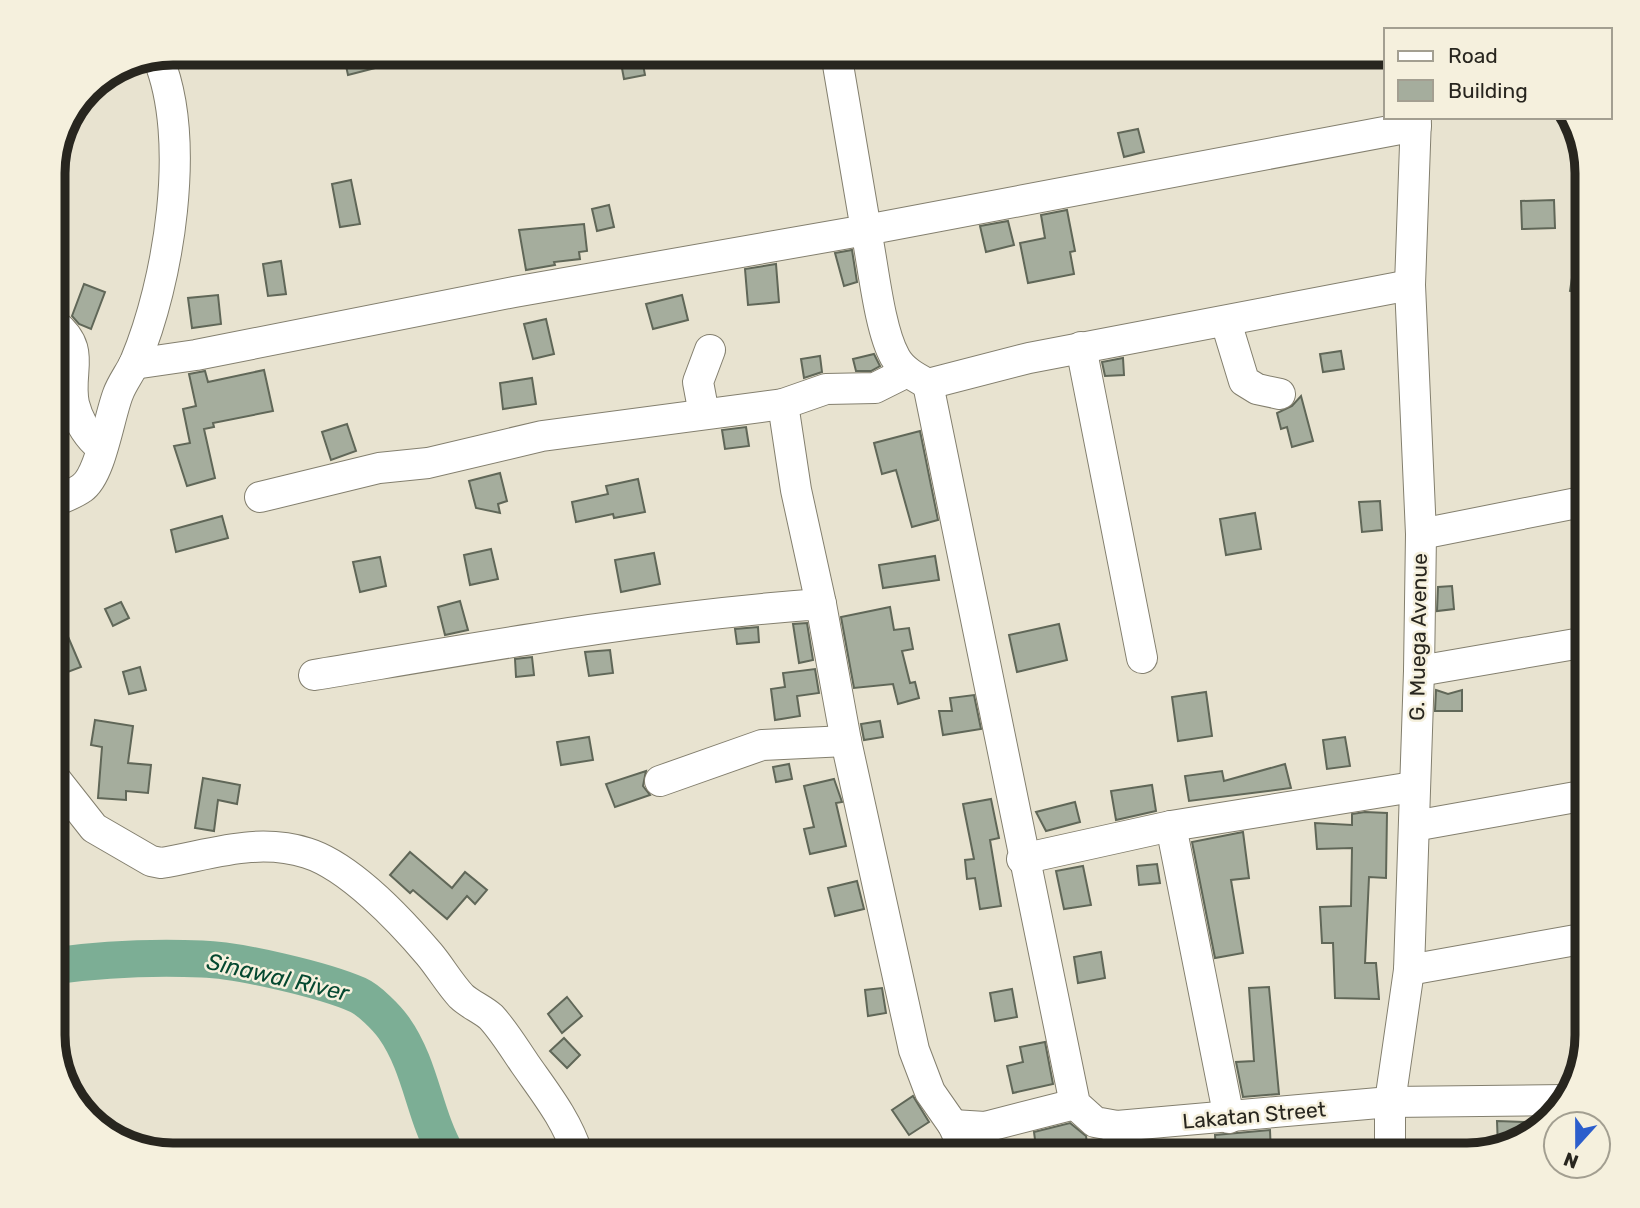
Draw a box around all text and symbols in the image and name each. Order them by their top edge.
legend [1384,28,1612,119]
text: Road [1448,43,1498,68]
text: Building [1448,78,1528,103]
street label: G. Muega Avenue [1404,553,1432,721]
water label: Sinawal River [204,947,353,1007]
street label: Lakatan Street [1181,1096,1327,1134]
north arrow [1542,1110,1612,1180]
text: N [1561,1147,1582,1174]

